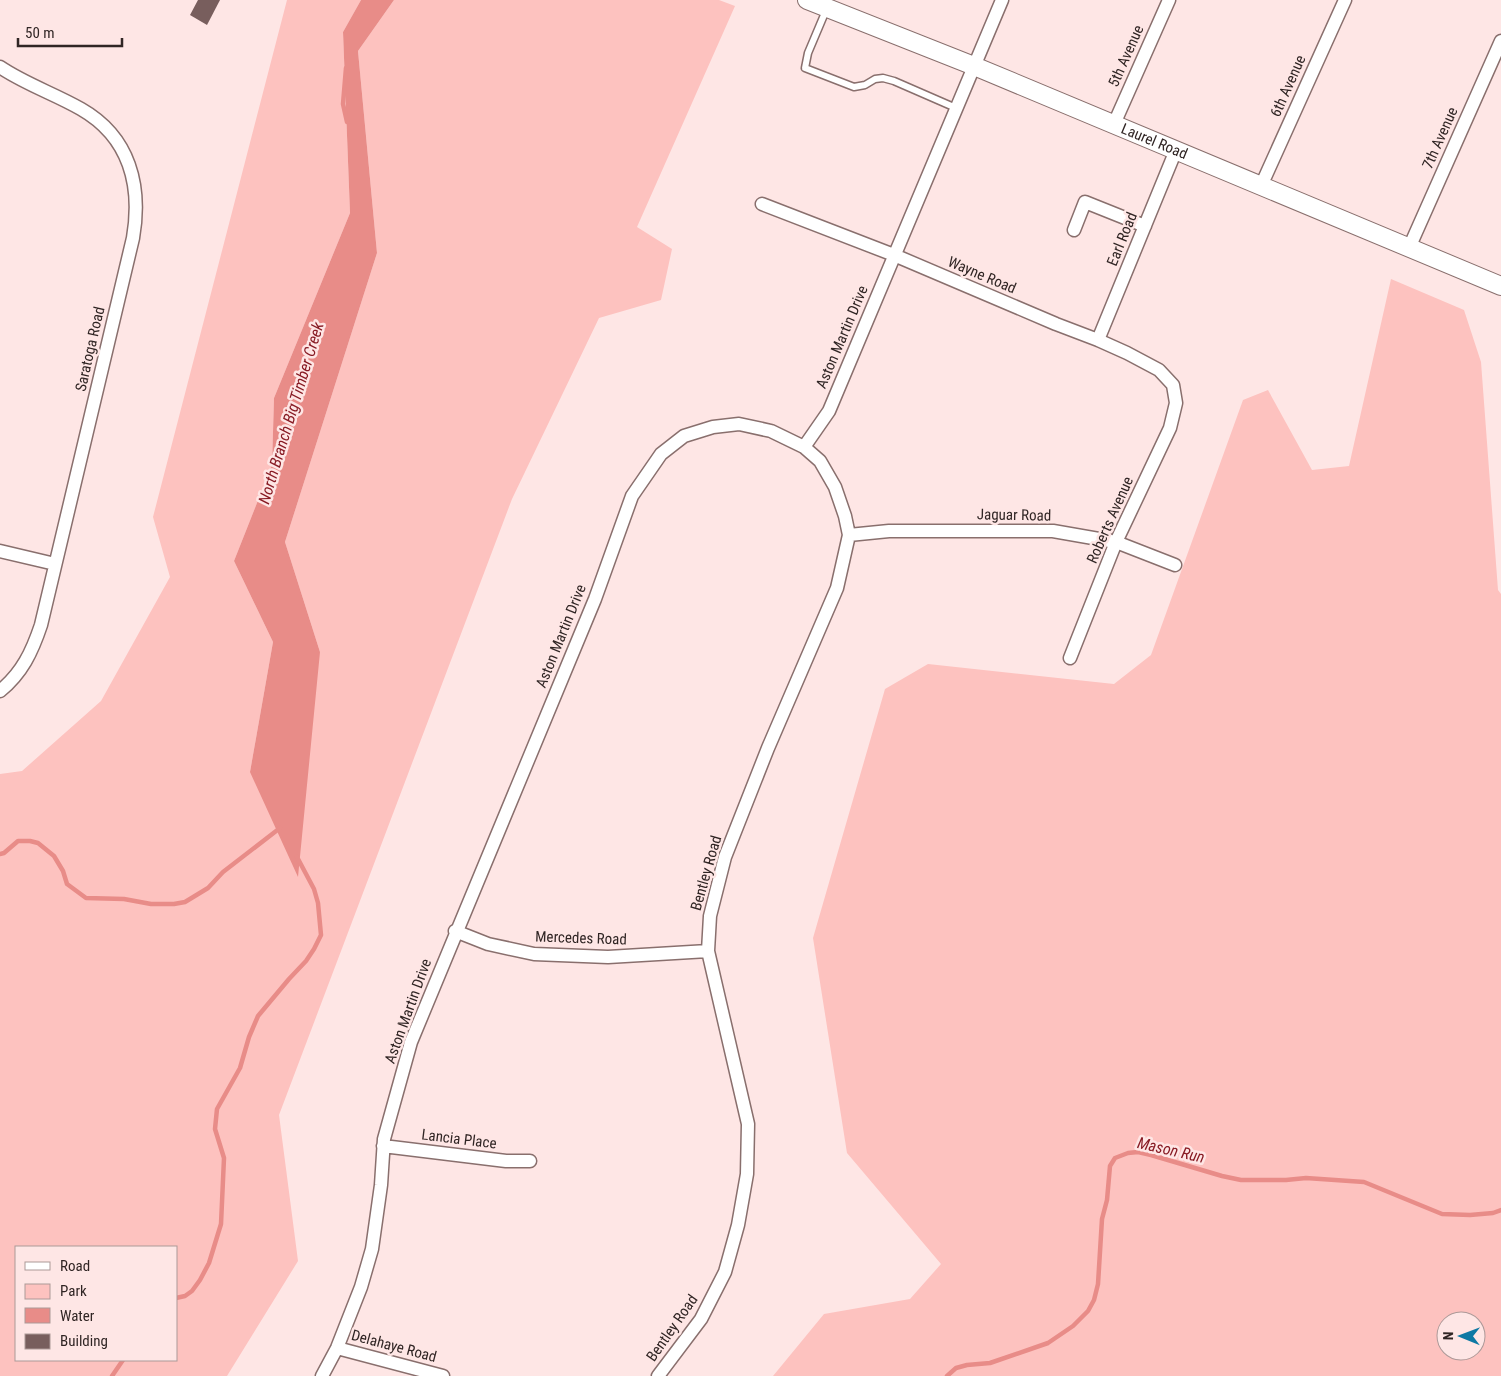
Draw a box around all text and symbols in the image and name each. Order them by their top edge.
scale bar [18,15,121,47]
street label: 5th Avenue [1104,22,1148,90]
text: 50 m [25,24,55,42]
street label: 6th Avenue [1266,52,1310,120]
street label: 7th Avenue [1418,104,1462,172]
street label: Laurel Road [1119,119,1190,163]
street label: Earl Road [1103,210,1141,268]
street label: Wayne Road [945,253,1019,297]
street label: Aston Martin Drive [812,283,872,391]
street label: Saratoga Road [72,305,108,393]
water label: North Branch Big Timber Creek [254,319,328,506]
street label: Roberts Avenue [1083,474,1137,566]
street label: Jaguar Road [977,505,1051,525]
street label: Aston Martin Drive [532,582,590,690]
street label: Bentley Road [687,833,725,913]
street label: Mercedes Road [535,927,627,949]
street label: Aston Martin Drive [381,956,435,1066]
street label: Lancia Place [420,1125,498,1153]
water label: Mason Run [1136,1133,1206,1167]
legend [15,1246,178,1361]
text: Road [60,1257,90,1275]
text: Park [60,1282,87,1300]
street label: Bentley Road [643,1291,701,1365]
text: Water [60,1307,95,1325]
north arrow [1436,1311,1486,1361]
street label: Delahaye Road [350,1326,438,1366]
text: N [1440,1331,1456,1340]
text: Building [60,1332,108,1350]

